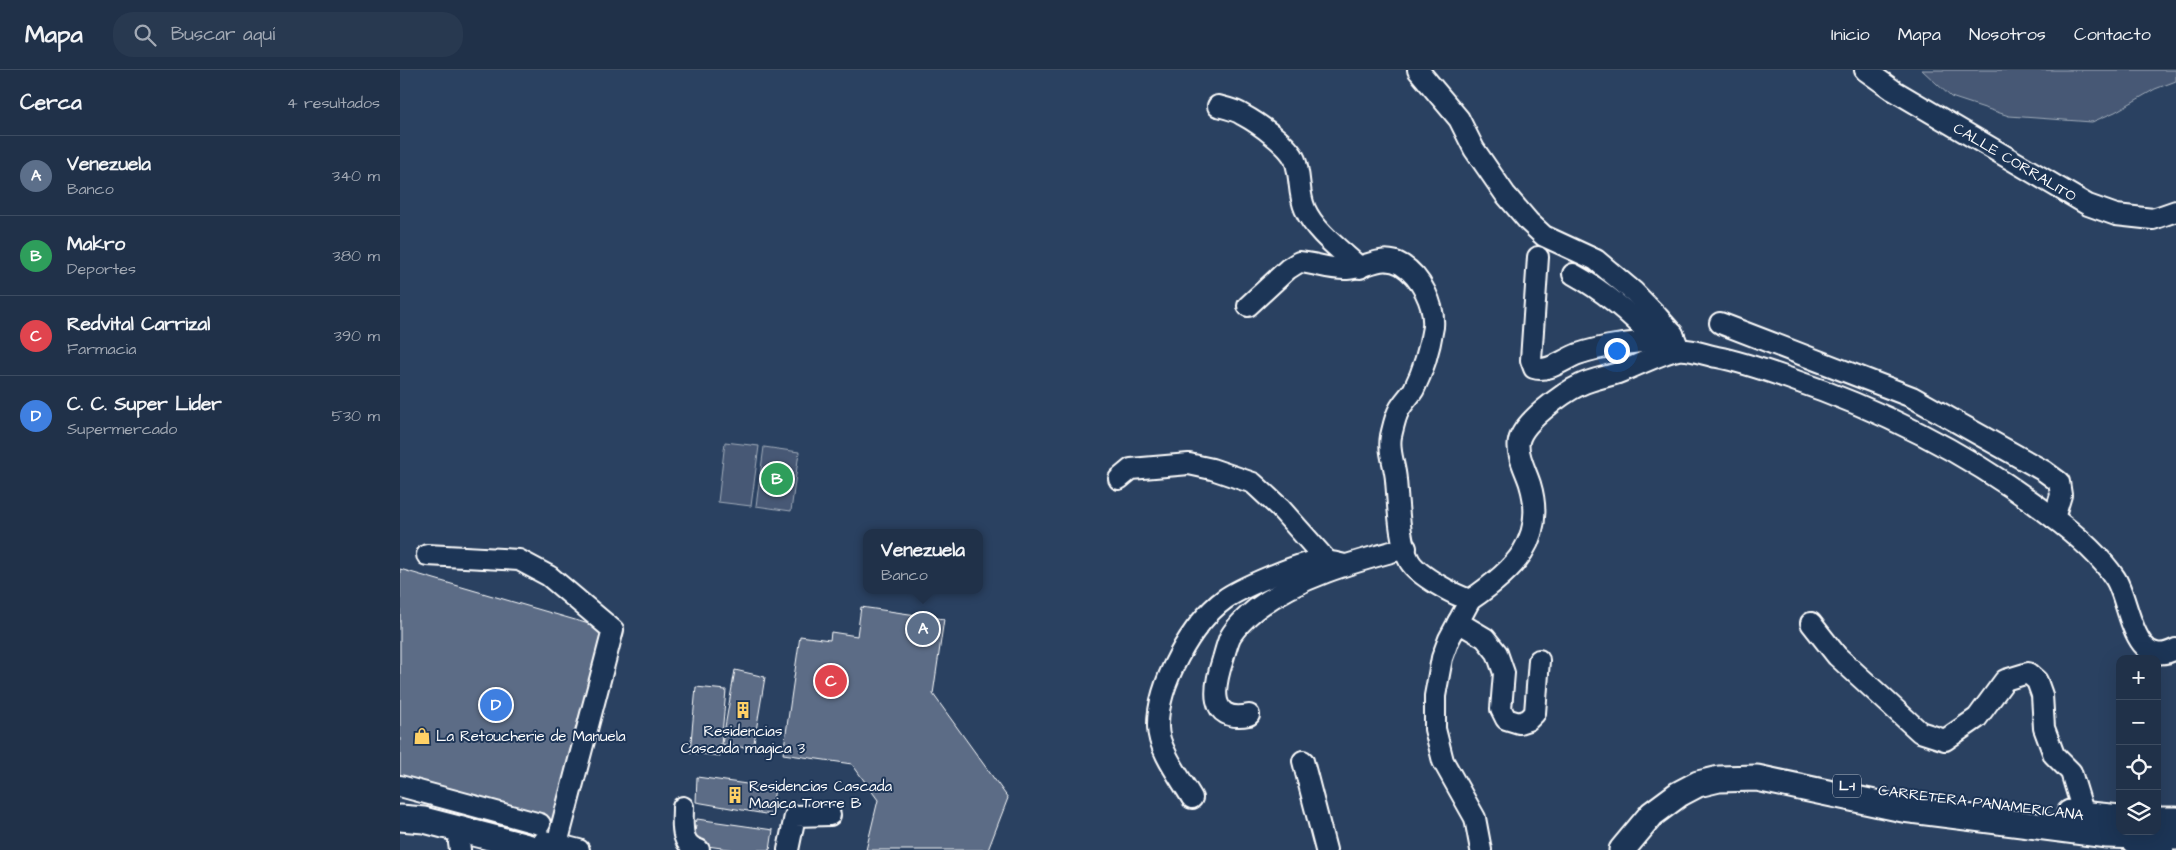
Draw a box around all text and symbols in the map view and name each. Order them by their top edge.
search box [113,12,463,57]
text: Mapa [25,18,83,52]
icon: search [131,21,159,49]
text: Buscar aquí [171,21,275,48]
text: Inicio [1831,22,1870,47]
text: Mapa [1898,22,1941,47]
text: Nosotros [1969,22,2046,47]
text: Contacto [2074,22,2151,47]
text: Cerca [20,88,82,117]
text: 4 resultados [287,92,380,114]
street label: CALLE CORRALITO [1949,117,2080,206]
text: Venezuela [67,151,151,178]
text: A [31,165,41,187]
text: 340 m [332,165,380,187]
text: Banco [67,178,114,200]
text: Makro [67,231,125,258]
text: B [30,245,42,267]
text: 380 m [333,245,380,267]
text: Deportes [67,258,136,280]
text: Redvital Carrizal [67,311,210,338]
text: C [30,325,42,347]
text: 390 m [334,325,380,347]
text: Farmacia [67,338,136,360]
your location [1604,338,1630,364]
text: C. C. Super Lider [67,391,222,418]
text: D [31,405,41,427]
text: 530 m [332,405,380,427]
text: Supermercado [67,418,177,440]
pin: B [761,460,793,498]
popup [863,529,983,594]
text: Venezuela [881,537,965,564]
text: Banco [881,564,928,586]
pin: A [907,610,939,648]
map controls [2116,655,2161,835]
button: + [2116,655,2161,700]
pin: C [815,662,847,700]
pin: D [480,686,512,724]
building icon: Residencias Cascada magica 3 [733,700,753,720]
button: − [2116,700,2161,745]
place label: Residencias Cascada magica 3 [681,721,806,760]
shop icon: La Retoucherie de Manuela [412,726,432,746]
place label: La Retoucherie de Manuela [436,726,626,747]
button: locate [2116,745,2161,790]
road number: L-1 [1833,774,1861,798]
place label: Residencias Cascada Magica Torre B [749,776,892,815]
street label: CARRETERA PANAMERICANA [1877,780,2085,826]
building icon: Residencias Cascada Magica Torre B [725,785,745,805]
button: layers [2116,790,2161,835]

